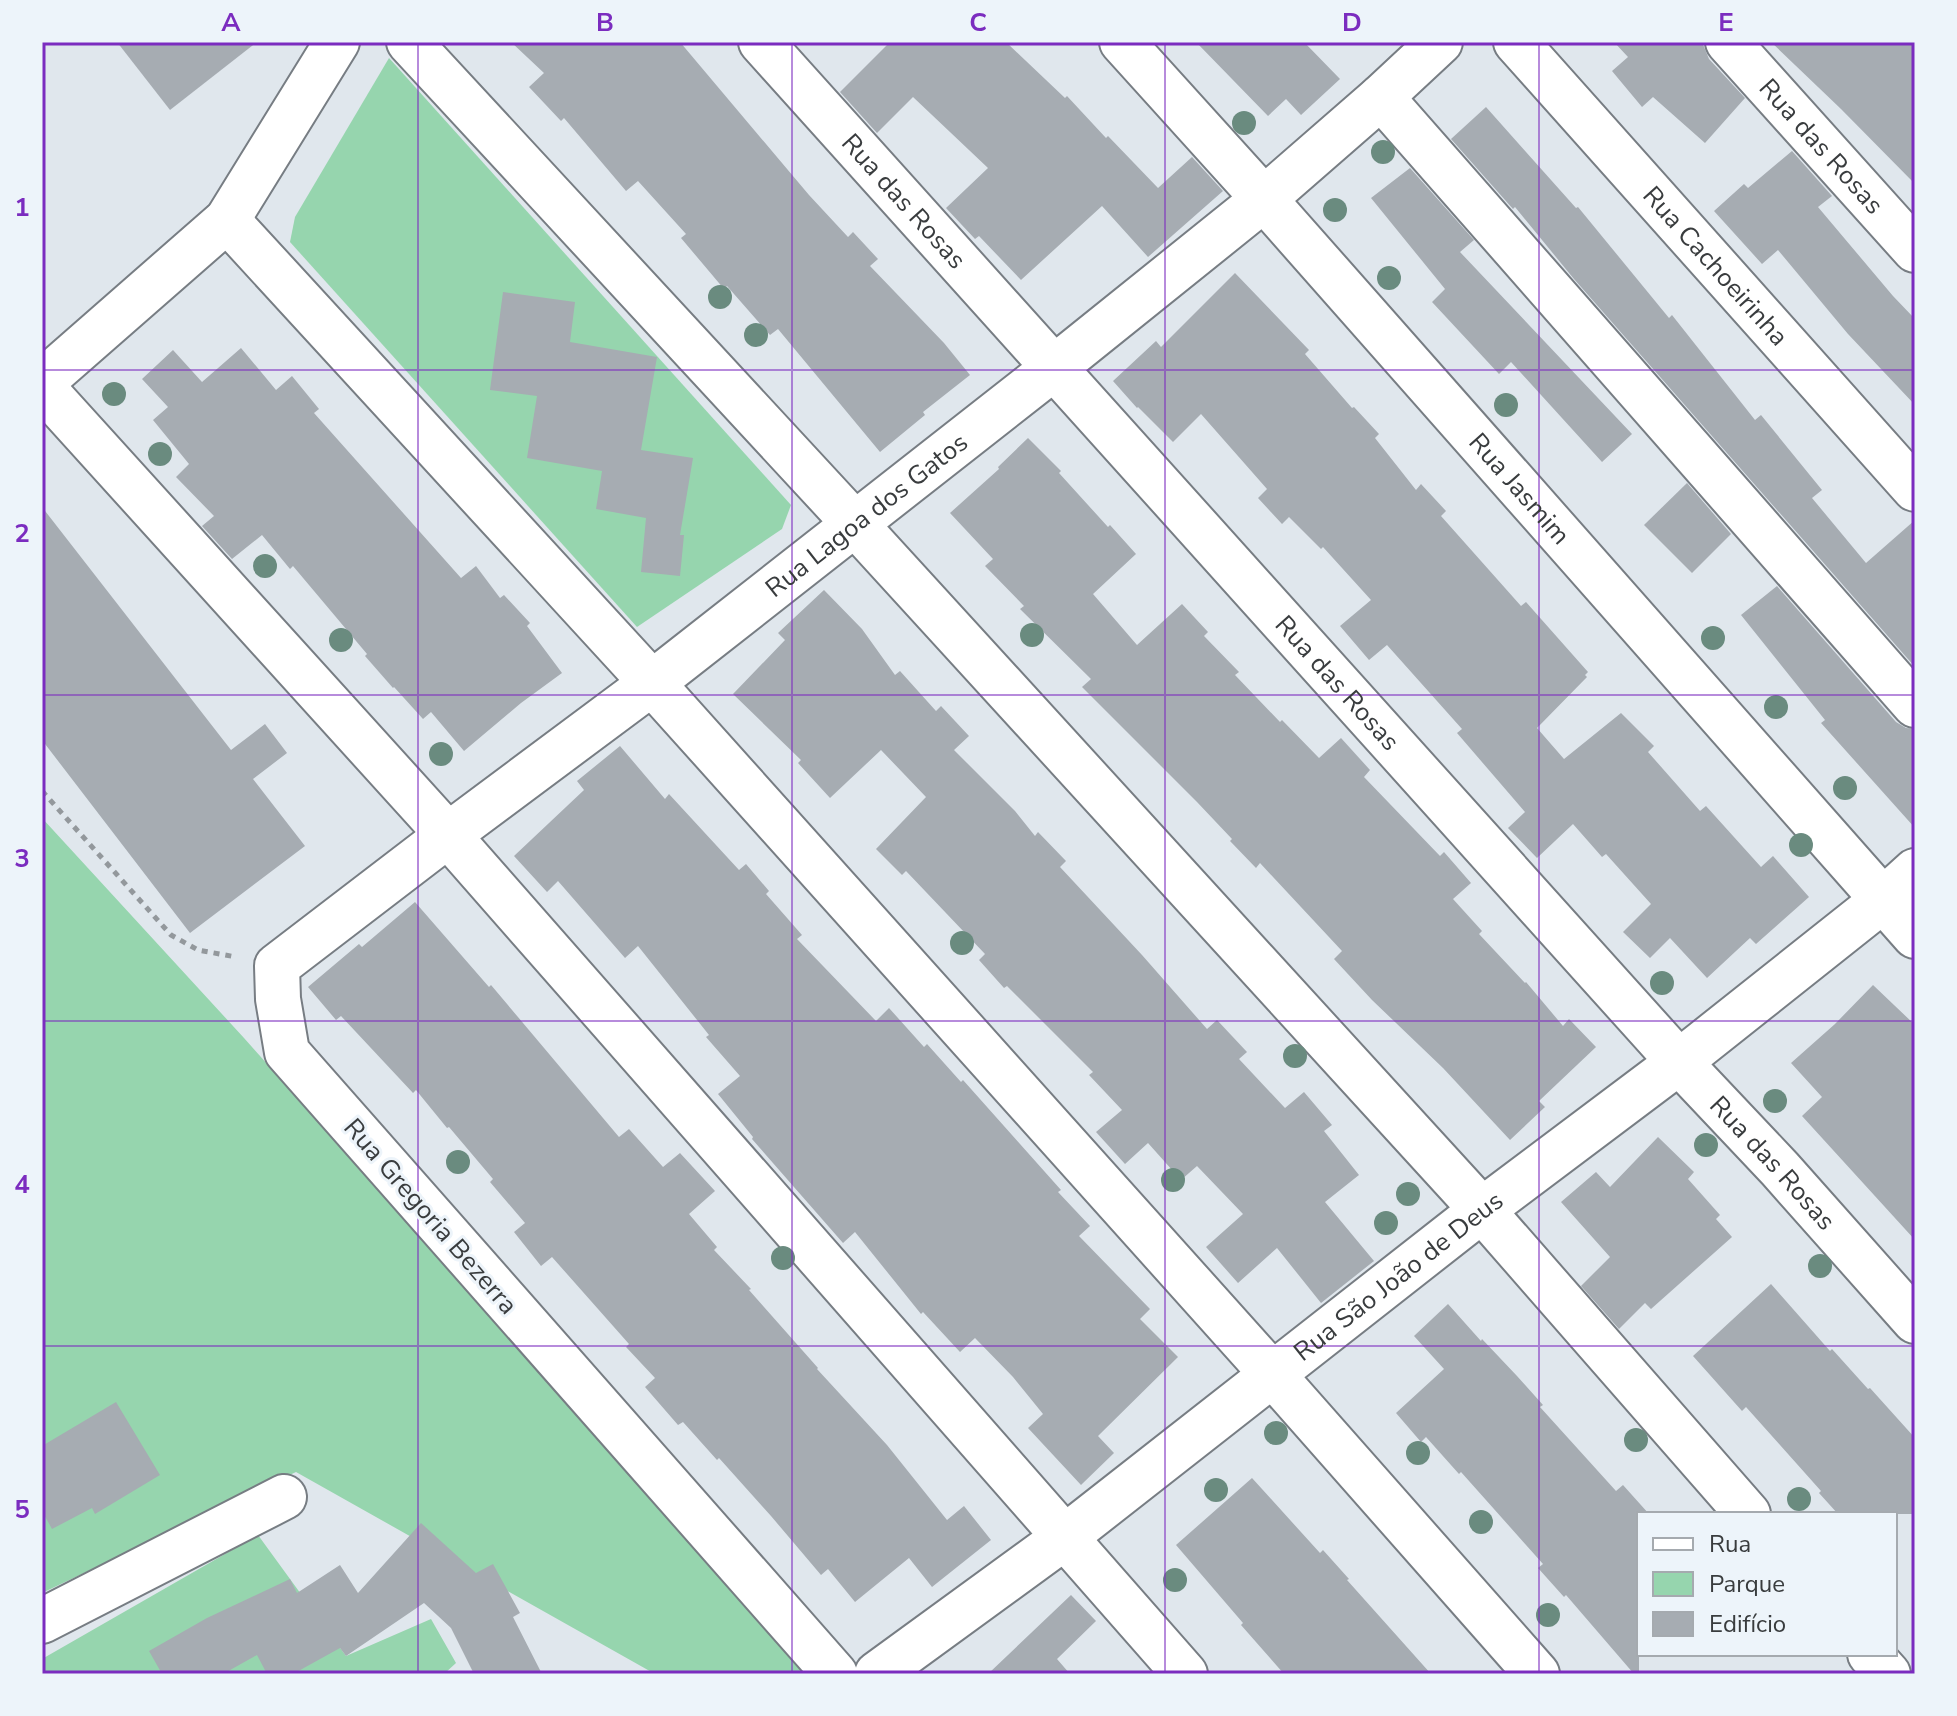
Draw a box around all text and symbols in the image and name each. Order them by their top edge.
text: A [221,5,241,40]
text: B [596,5,614,40]
text: C [969,5,987,40]
text: D [1342,5,1362,40]
text: E [1718,5,1734,40]
street label: Rua das Rosas [1751,71,1891,222]
street label: Rua das Rosas [834,126,974,277]
street label: Rua Cachoeirinha [1635,179,1796,354]
text: 1 [14,190,30,225]
street label: Rua Lagoa dos Gatos [758,425,975,606]
street label: Rua Jasmim [1461,426,1578,552]
text: 2 [14,516,30,551]
street label: Rua das Rosas [1267,608,1407,758]
text: 3 [14,841,30,876]
street label: Rua das Rosas [1702,1088,1843,1238]
street label: Rua Gregoria Bezerra [336,1111,526,1322]
text: 4 [14,1167,30,1202]
street label: Rua São João de Deus [1286,1183,1510,1369]
text: 5 [14,1492,30,1527]
legend [1637,1512,1897,1656]
text: Rua [1709,1528,1751,1560]
text: Parque [1709,1568,1785,1600]
text: Edifício [1709,1608,1786,1640]

